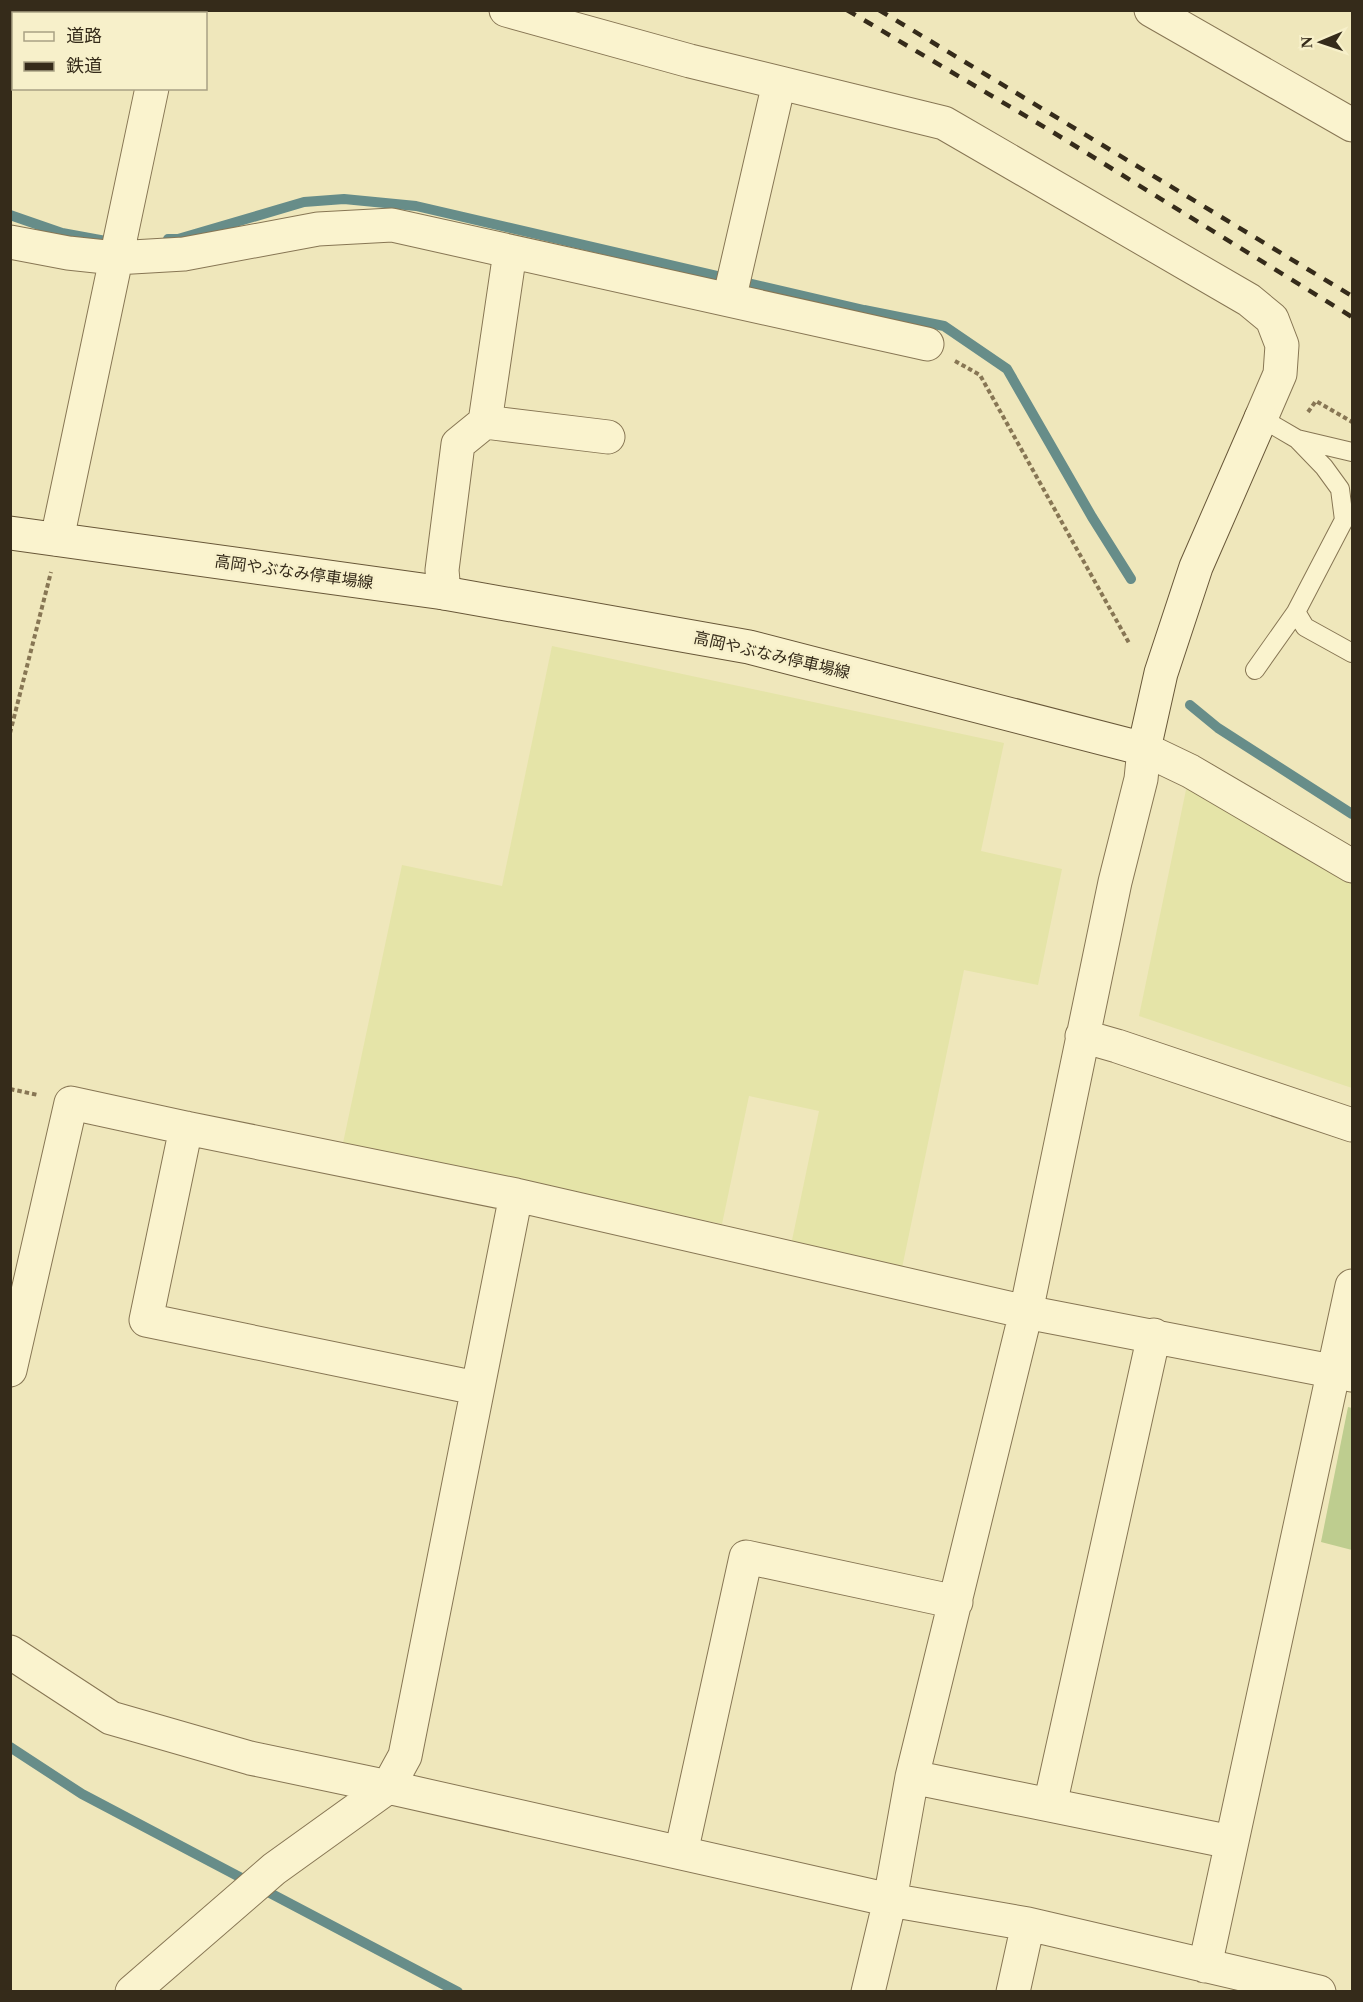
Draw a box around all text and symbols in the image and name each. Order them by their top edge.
legend [12,12,207,90]
north arrow [1291,12,1351,72]
text: 道路 [66,26,102,46]
text: N [1298,36,1315,49]
text: 鉄道 [66,56,102,76]
street label: 高岡やぶなみ停車場線 [214,552,374,592]
street label: 高岡やぶなみ停車場線 [692,629,852,681]

